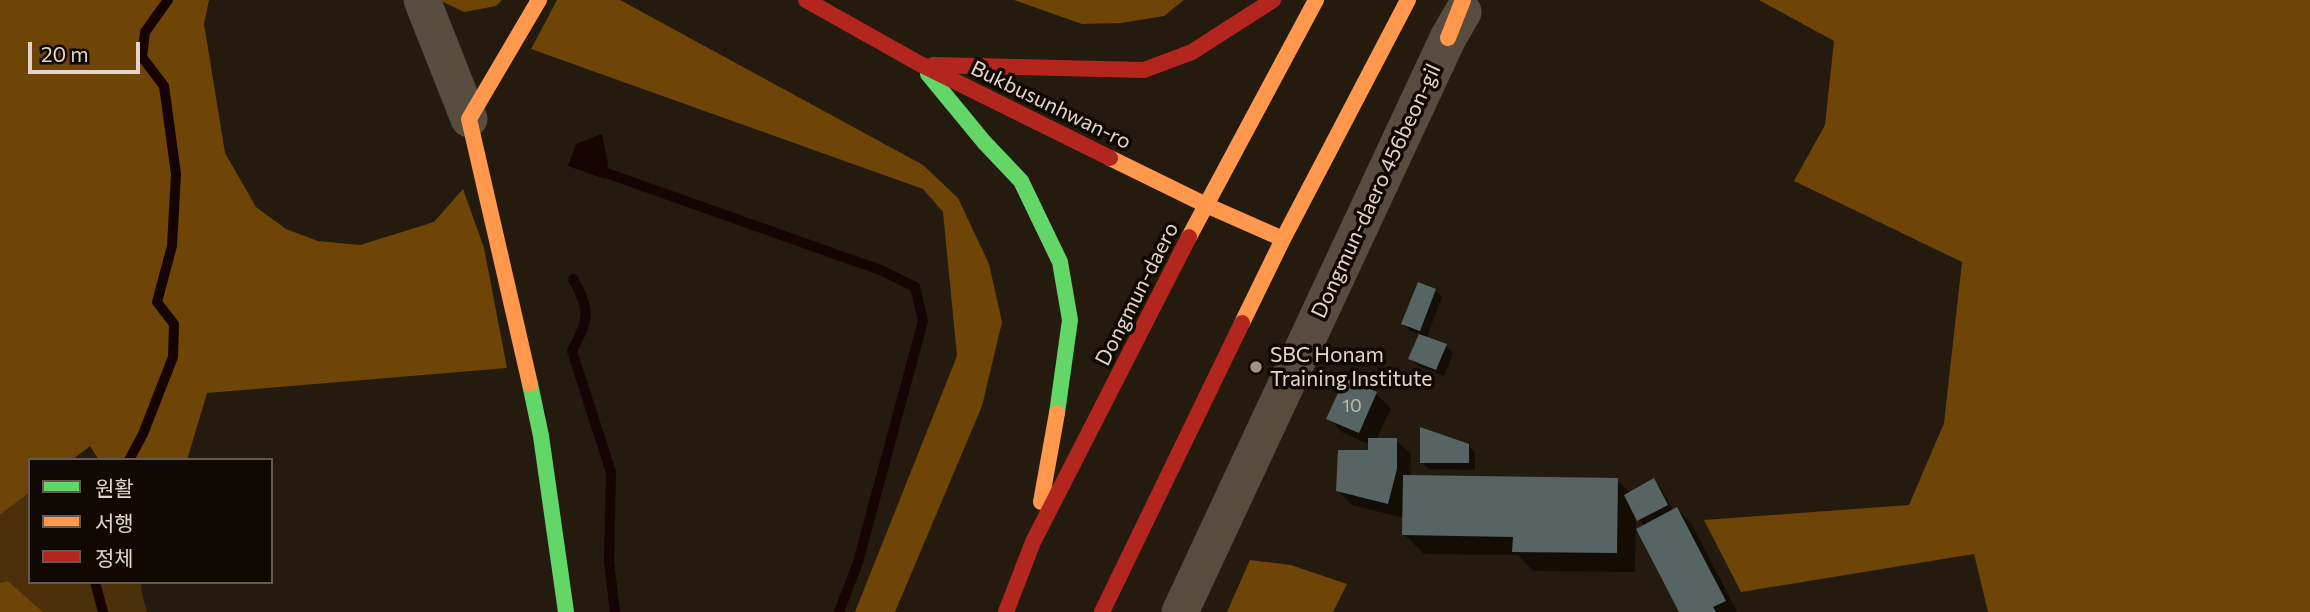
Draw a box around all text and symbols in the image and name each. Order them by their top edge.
scale bar [32,28,144,72]
text: 20 m [41,41,89,66]
street label: Bukbusunhwan-ro [967,55,1135,155]
street label: Dongmun-daero 456beon-gil [1306,60,1446,322]
street label: Dongmun-daero [1090,218,1184,370]
place label: SBC Honam Training Institute [1270,342,1432,392]
marker: SBC Honam Training Institute [1248,359,1264,375]
house number: 10 [1342,395,1362,417]
legend [28,458,273,584]
text: 원활 [95,475,134,500]
text: 서행 [95,510,134,535]
text: 정체 [95,545,134,570]

